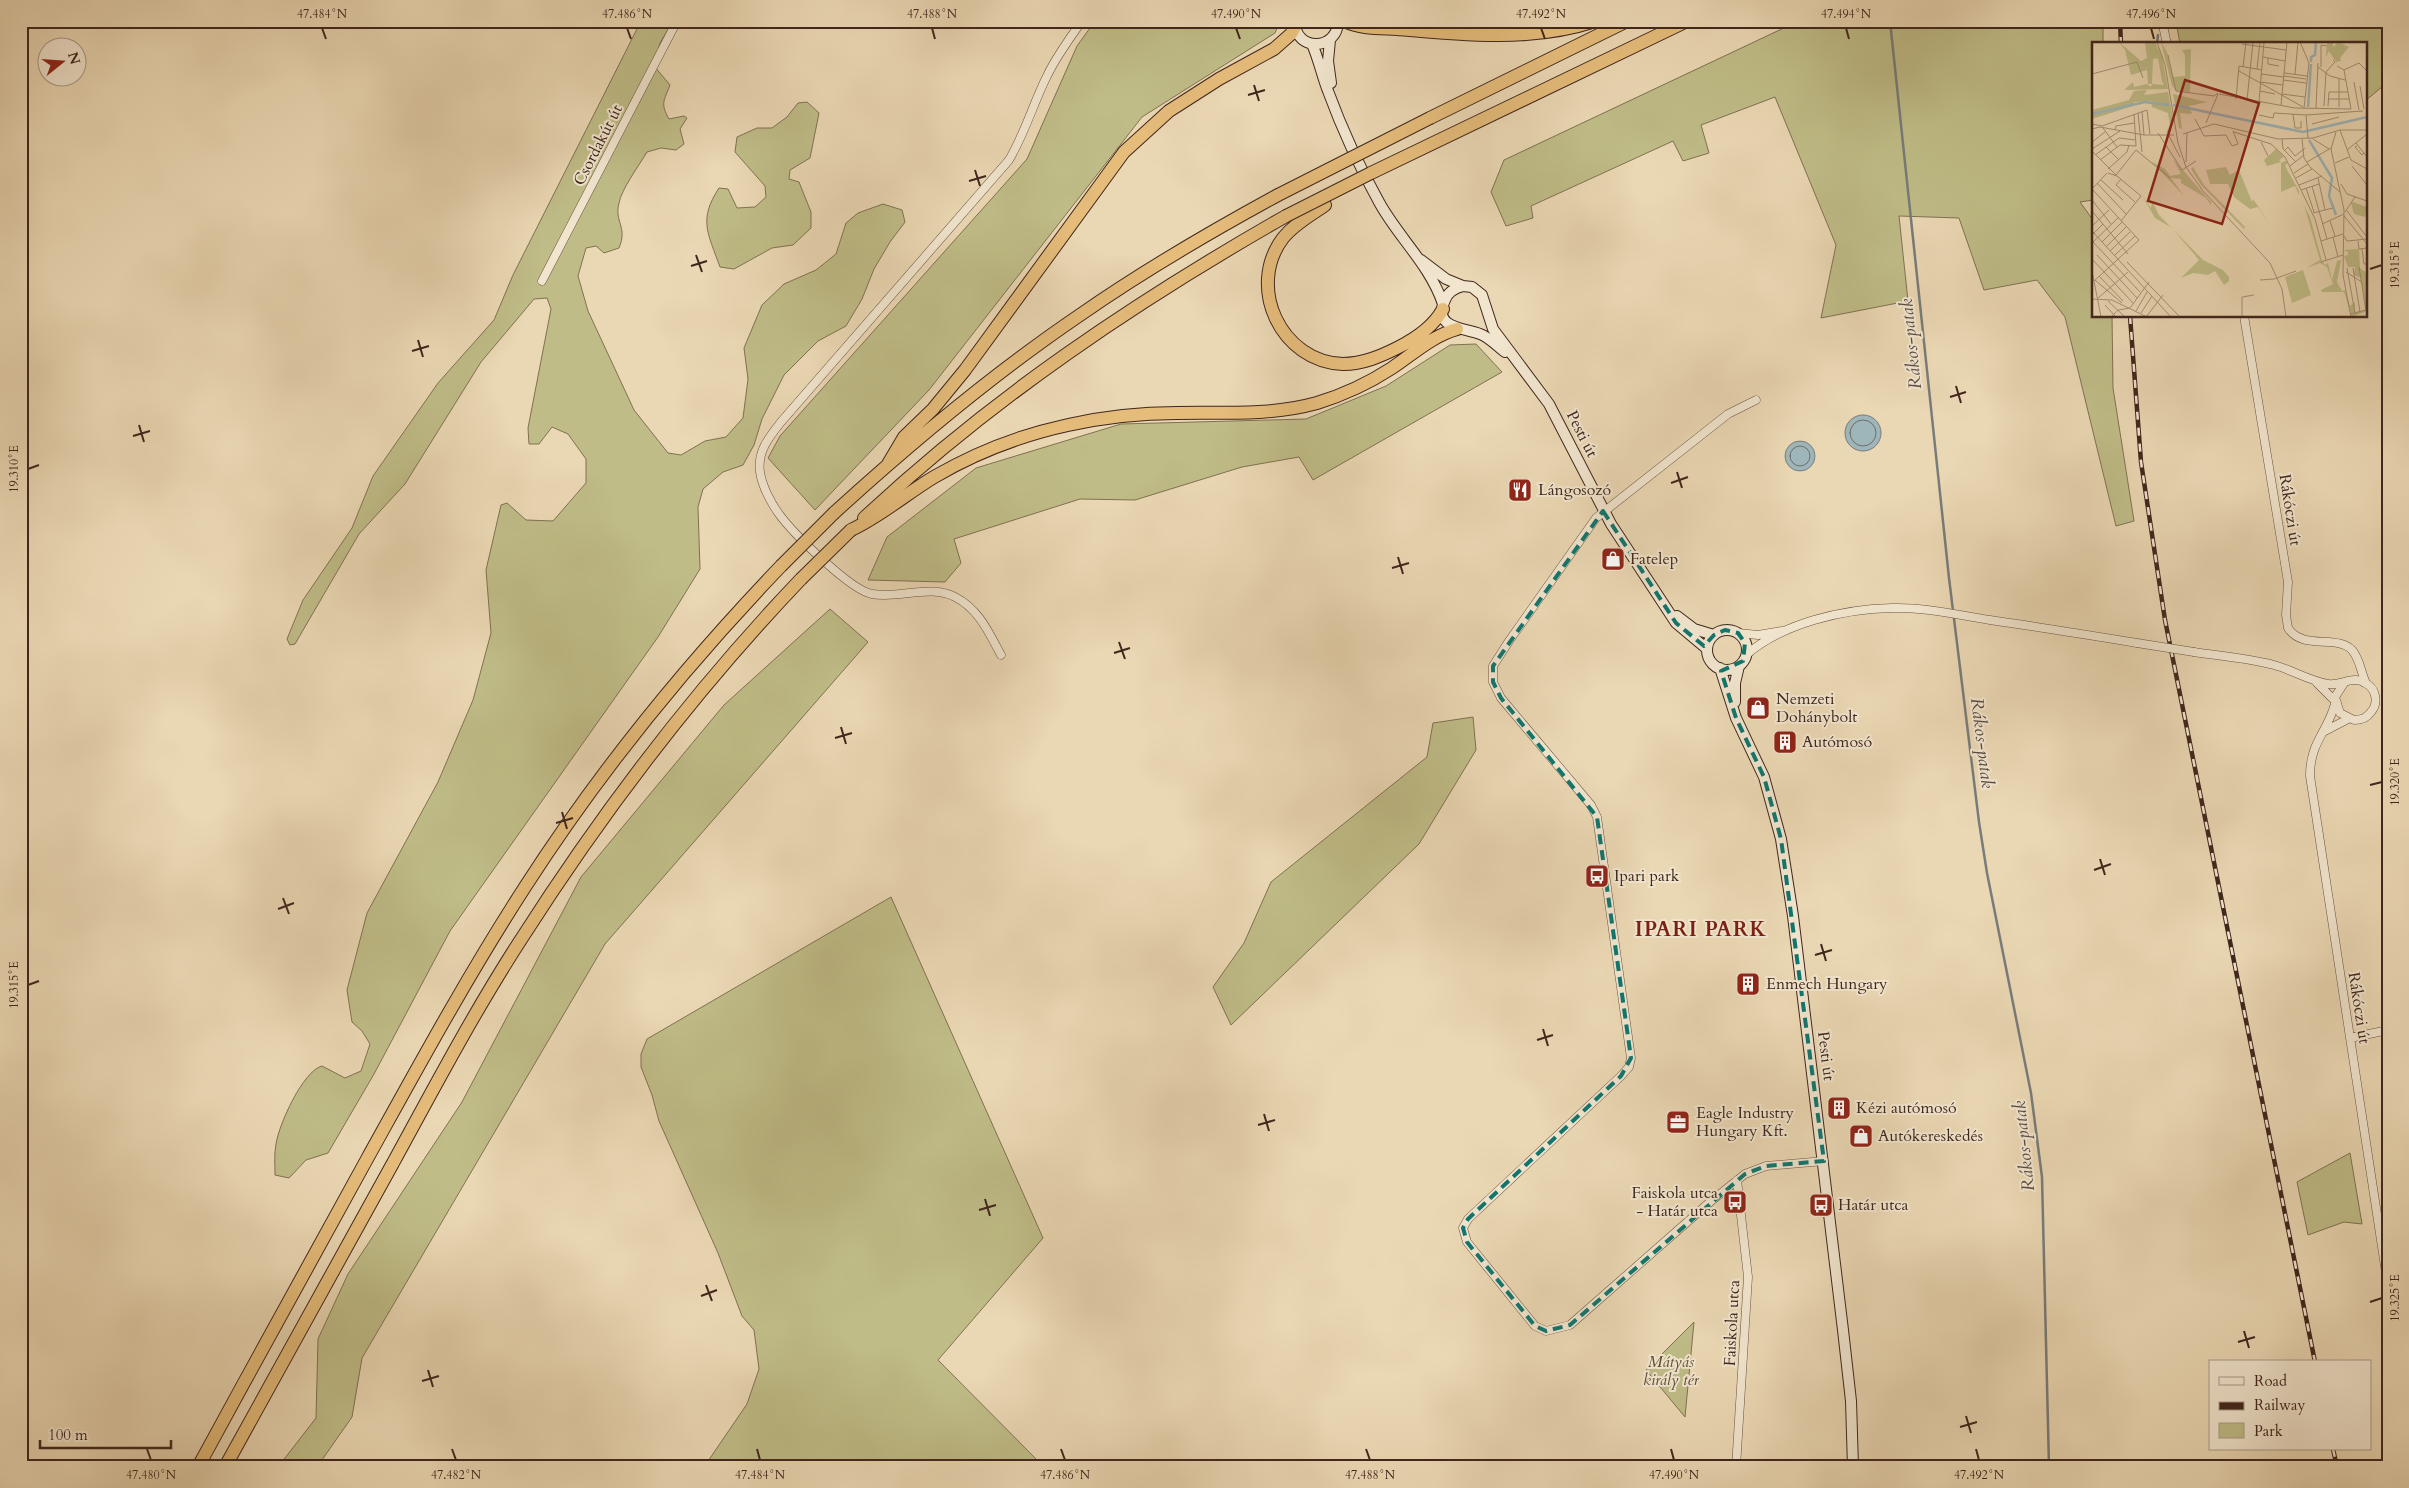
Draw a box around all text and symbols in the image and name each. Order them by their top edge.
text: 47.484°N [297,6,348,22]
text: 47.486°N [602,6,653,22]
text: 47.488°N [907,6,958,22]
text: 47.490°N [1211,6,1262,22]
text: 47.492°N [1516,6,1567,22]
text: 47.494°N [1821,6,1872,22]
text: 47.496°N [2126,6,2177,22]
north arrow [38,38,88,88]
inset map [2092,42,2366,318]
text: N [63,50,85,67]
street label: Csordakút út [568,101,628,189]
text: 19.315°E [2387,241,2403,289]
water label: Rákos-patak [1894,297,1928,391]
street label: Pesti út [1561,407,1603,461]
text: 19.310°E [6,445,22,493]
street label: Rákóczi út [2273,473,2307,547]
restaurant icon: Lángosozó [1507,477,1533,503]
place label: Lángosozó [1538,479,1611,501]
shop icon: Fatelep [1600,546,1626,572]
place label: Fatelep [1630,548,1678,570]
place label: Nemzeti Dohánybolt [1776,688,1857,728]
shop icon: Nemzeti Dohánybolt [1745,695,1771,721]
water label: Rákos-patak [1964,696,2000,790]
building icon: Autómosó [1772,729,1798,755]
place label: Autómosó [1802,731,1872,753]
text: 19.320°E [2387,758,2403,806]
bus stop icon: Ipari park [1584,863,1610,889]
place label: Ipari park [1614,865,1680,887]
district label: IPARI PARK [1635,915,1767,944]
text: 19.315°E [6,961,22,1009]
building icon: Enmech Hungary [1735,971,1761,997]
street label: Rákóczi út [2342,971,2376,1045]
place label: Enmech Hungary [1766,973,1888,995]
street label: Pesti út [1812,1030,1840,1082]
building icon: Kézi autómosó [1826,1095,1852,1121]
place label: Kézi autómosó [1856,1097,1957,1119]
water label: Rákos-patak [2007,1099,2041,1193]
place label: Eagle Industry Hungary Kft. [1696,1102,1794,1142]
office icon: Eagle Industry Hungary Kft. [1665,1109,1691,1135]
shop icon: Autókereskedés [1848,1123,1874,1149]
place label: Autókereskedés [1878,1125,1983,1147]
place label: Faiskola utca - Határ utca [1632,1182,1718,1222]
bus stop icon: Faiskola utca - Határ utca [1722,1189,1748,1215]
bus stop icon: Határ utca [1808,1192,1834,1218]
place label: Határ utca [1838,1194,1909,1216]
text: 19.325°E [2387,1274,2403,1322]
street label: Faiskola utca [1719,1279,1745,1367]
park label: Mátyás király tér [1643,1351,1700,1391]
legend [2209,1360,2372,1450]
text: Road [2254,1371,2287,1391]
text: Railway [2254,1395,2305,1415]
scale bar [40,1418,171,1450]
text: Park [2254,1421,2283,1441]
text: 100 m [48,1425,88,1445]
text: 47.480°N [126,1467,177,1483]
text: 47.482°N [431,1467,482,1483]
text: 47.484°N [735,1467,786,1483]
text: 47.486°N [1040,1467,1091,1483]
text: 47.488°N [1345,1467,1396,1483]
text: 47.490°N [1649,1467,1700,1483]
text: 47.492°N [1954,1467,2005,1483]

